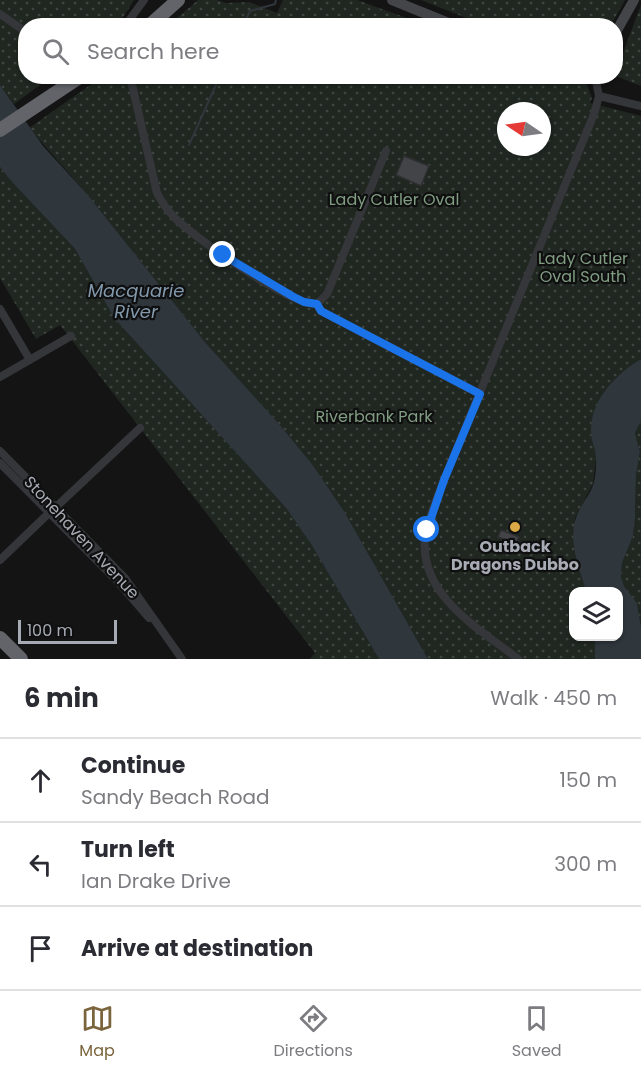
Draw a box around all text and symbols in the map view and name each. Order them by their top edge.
search box [18,18,623,84]
icon: search [39,35,72,68]
text: Search here [87,36,220,67]
north arrow [497,102,551,156]
park label: Lady Cutler Oval [329,188,459,211]
route end [209,241,235,267]
park label: Lady Cutler Oval South [538,247,628,288]
water label: Macquarie River [88,278,184,324]
park label: Riverbank Park [315,405,433,428]
street label: Stonehaven Avenue [19,471,145,604]
route start [413,516,439,542]
marker: Outback Dragons Dubbo [508,520,522,534]
place label: Outback Dragons Dubbo [451,535,579,576]
map controls [569,587,623,641]
button: layers [569,587,623,641]
scale bar [18,617,117,644]
text: 100 m [27,619,73,642]
text: 6 min [24,680,99,716]
text: Walk · 450 m [490,684,617,712]
text: Continue [81,750,185,781]
icon: ahead [24,764,57,797]
text: 150 m [560,766,617,794]
text: Sandy Beach Road [81,783,270,811]
text: Turn left [81,834,175,865]
icon: left [24,848,57,881]
text: 300 m [554,850,617,878]
text: Ian Drake Drive [81,867,231,895]
icon: arrive [24,932,57,965]
text: Arrive at destination [81,933,313,964]
tab: Map [79,1002,115,1063]
tab: Directions [274,1002,353,1063]
tab: Saved [512,1002,562,1063]

